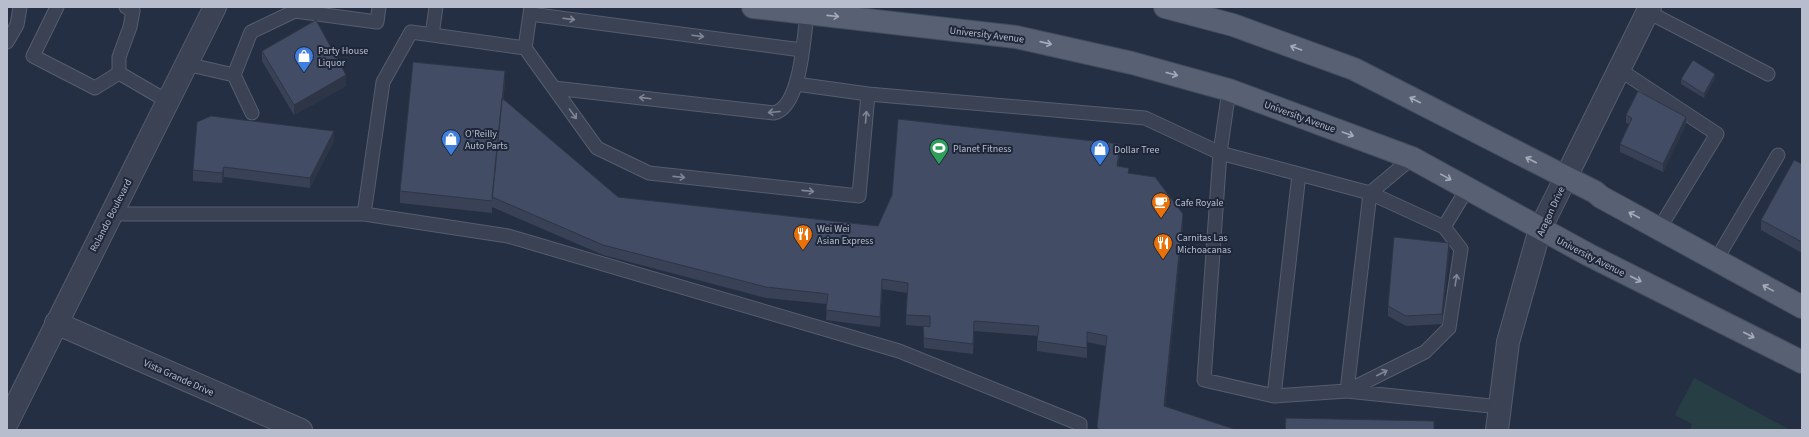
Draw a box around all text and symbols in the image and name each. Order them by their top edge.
one-way arrow [827,12,840,20]
one-way arrow [562,15,575,23]
street label: University Avenue [949,23,1025,47]
one-way arrow [691,32,704,40]
one-way arrow [1039,40,1052,48]
place label: Party House Liquor [318,44,368,70]
one-way arrow [1291,44,1303,52]
shop icon: Party House Liquor [293,45,315,73]
one-way arrow [1165,71,1178,78]
one-way arrow [639,94,652,102]
one-way arrow [1409,96,1421,104]
street label: University Avenue [1262,98,1337,136]
one-way arrow [568,108,577,119]
one-way arrow [767,108,780,115]
one-way arrow [862,111,869,124]
place label: O'Reilly Auto Parts [465,127,508,153]
shop icon: O'Reilly Auto Parts [440,128,462,156]
one-way arrow [1341,130,1353,138]
sports icon: Planet Fitness [928,137,950,165]
shop icon: Dollar Tree [1089,138,1111,166]
place label: Planet Fitness [953,142,1012,156]
place label: Dollar Tree [1114,143,1159,157]
one-way arrow [1525,156,1537,163]
one-way arrow [672,173,685,180]
one-way arrow [1440,174,1452,181]
street label: Rolando Boulevard [87,177,135,254]
street label: Aragon Drive [1533,184,1569,238]
one-way arrow [801,187,814,194]
cafe icon: Cafe Royale [1150,191,1172,219]
place label: Cafe Royale [1175,196,1224,210]
one-way arrow [1628,210,1640,218]
place label: Wei Wei Asian Express [817,222,874,248]
restaurant icon: Wei Wei Asian Express [792,223,814,251]
place label: Carnitas Las Michoacanas [1177,231,1231,257]
restaurant icon: Carnitas Las Michoacanas [1152,232,1174,260]
street label: University Avenue [1554,234,1627,280]
one-way arrow [1452,274,1460,287]
one-way arrow [1630,276,1642,283]
one-way arrow [1762,284,1774,292]
one-way arrow [1742,332,1754,339]
street label: Vista Grande Drive [141,356,216,400]
one-way arrow [1376,369,1388,376]

